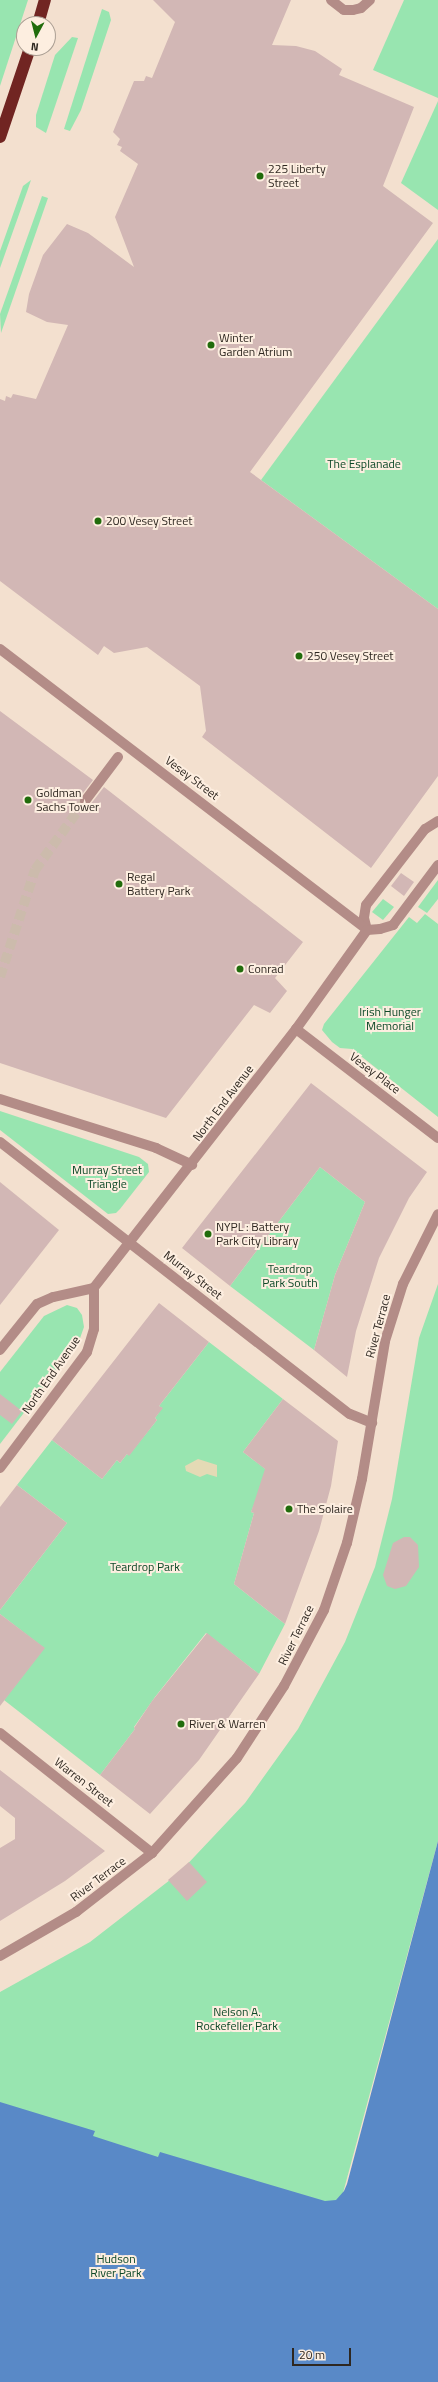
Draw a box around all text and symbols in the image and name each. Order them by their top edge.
north arrow [16,16,56,56]
text: N [30,39,39,55]
place label: 225 Liberty Street [268,162,326,190]
marker: 225 Liberty Street [255,171,265,181]
place label: Winter Garden Atrium [219,331,292,359]
marker: Winter Garden Atrium [206,340,216,350]
park label: The Esplanade [327,457,401,471]
place label: 200 Vesey Street [106,514,192,528]
marker: 200 Vesey Street [93,516,103,526]
place label: 250 Vesey Street [307,649,393,663]
marker: 250 Vesey Street [294,651,304,661]
street label: Vesey Street [162,753,222,803]
place label: Goldman Sachs Tower [36,786,99,814]
marker: Goldman Sachs Tower [23,795,33,805]
place label: Regal Battery Park [127,870,190,898]
marker: Regal Battery Park [114,879,124,889]
place label: Conrad [248,962,284,976]
marker: Conrad [235,964,245,974]
park label: Irish Hunger Memorial [359,1005,421,1033]
street label: Vesey Place [347,1049,403,1097]
street label: North End Avenue [190,1062,256,1144]
park label: Murray Street Triangle [72,1163,142,1191]
place label: NYPL : Battery Park City Library [216,1220,298,1248]
marker: NYPL : Battery Park City Library [203,1229,213,1239]
street label: Murray Street [161,1248,225,1302]
park label: Teardrop Park South [262,1262,318,1290]
street label: River Terrace [363,1293,393,1359]
street label: North End Avenue [19,1333,83,1417]
place label: The Solaire [297,1502,353,1516]
marker: The Solaire [284,1504,294,1514]
park label: Teardrop Park [110,1560,180,1574]
street label: River Terrace [275,1602,317,1668]
place label: River & Warren [189,1717,266,1731]
marker: River & Warren [176,1719,186,1729]
street label: Warren Street [52,1755,116,1809]
street label: River Terrace [68,1854,128,1904]
park label: Nelson A. Rockefeller Park [196,2005,278,2033]
park label: Hudson River Park [90,2252,142,2280]
scale bar [294,2340,353,2366]
text: 20 m [299,2345,325,2364]

